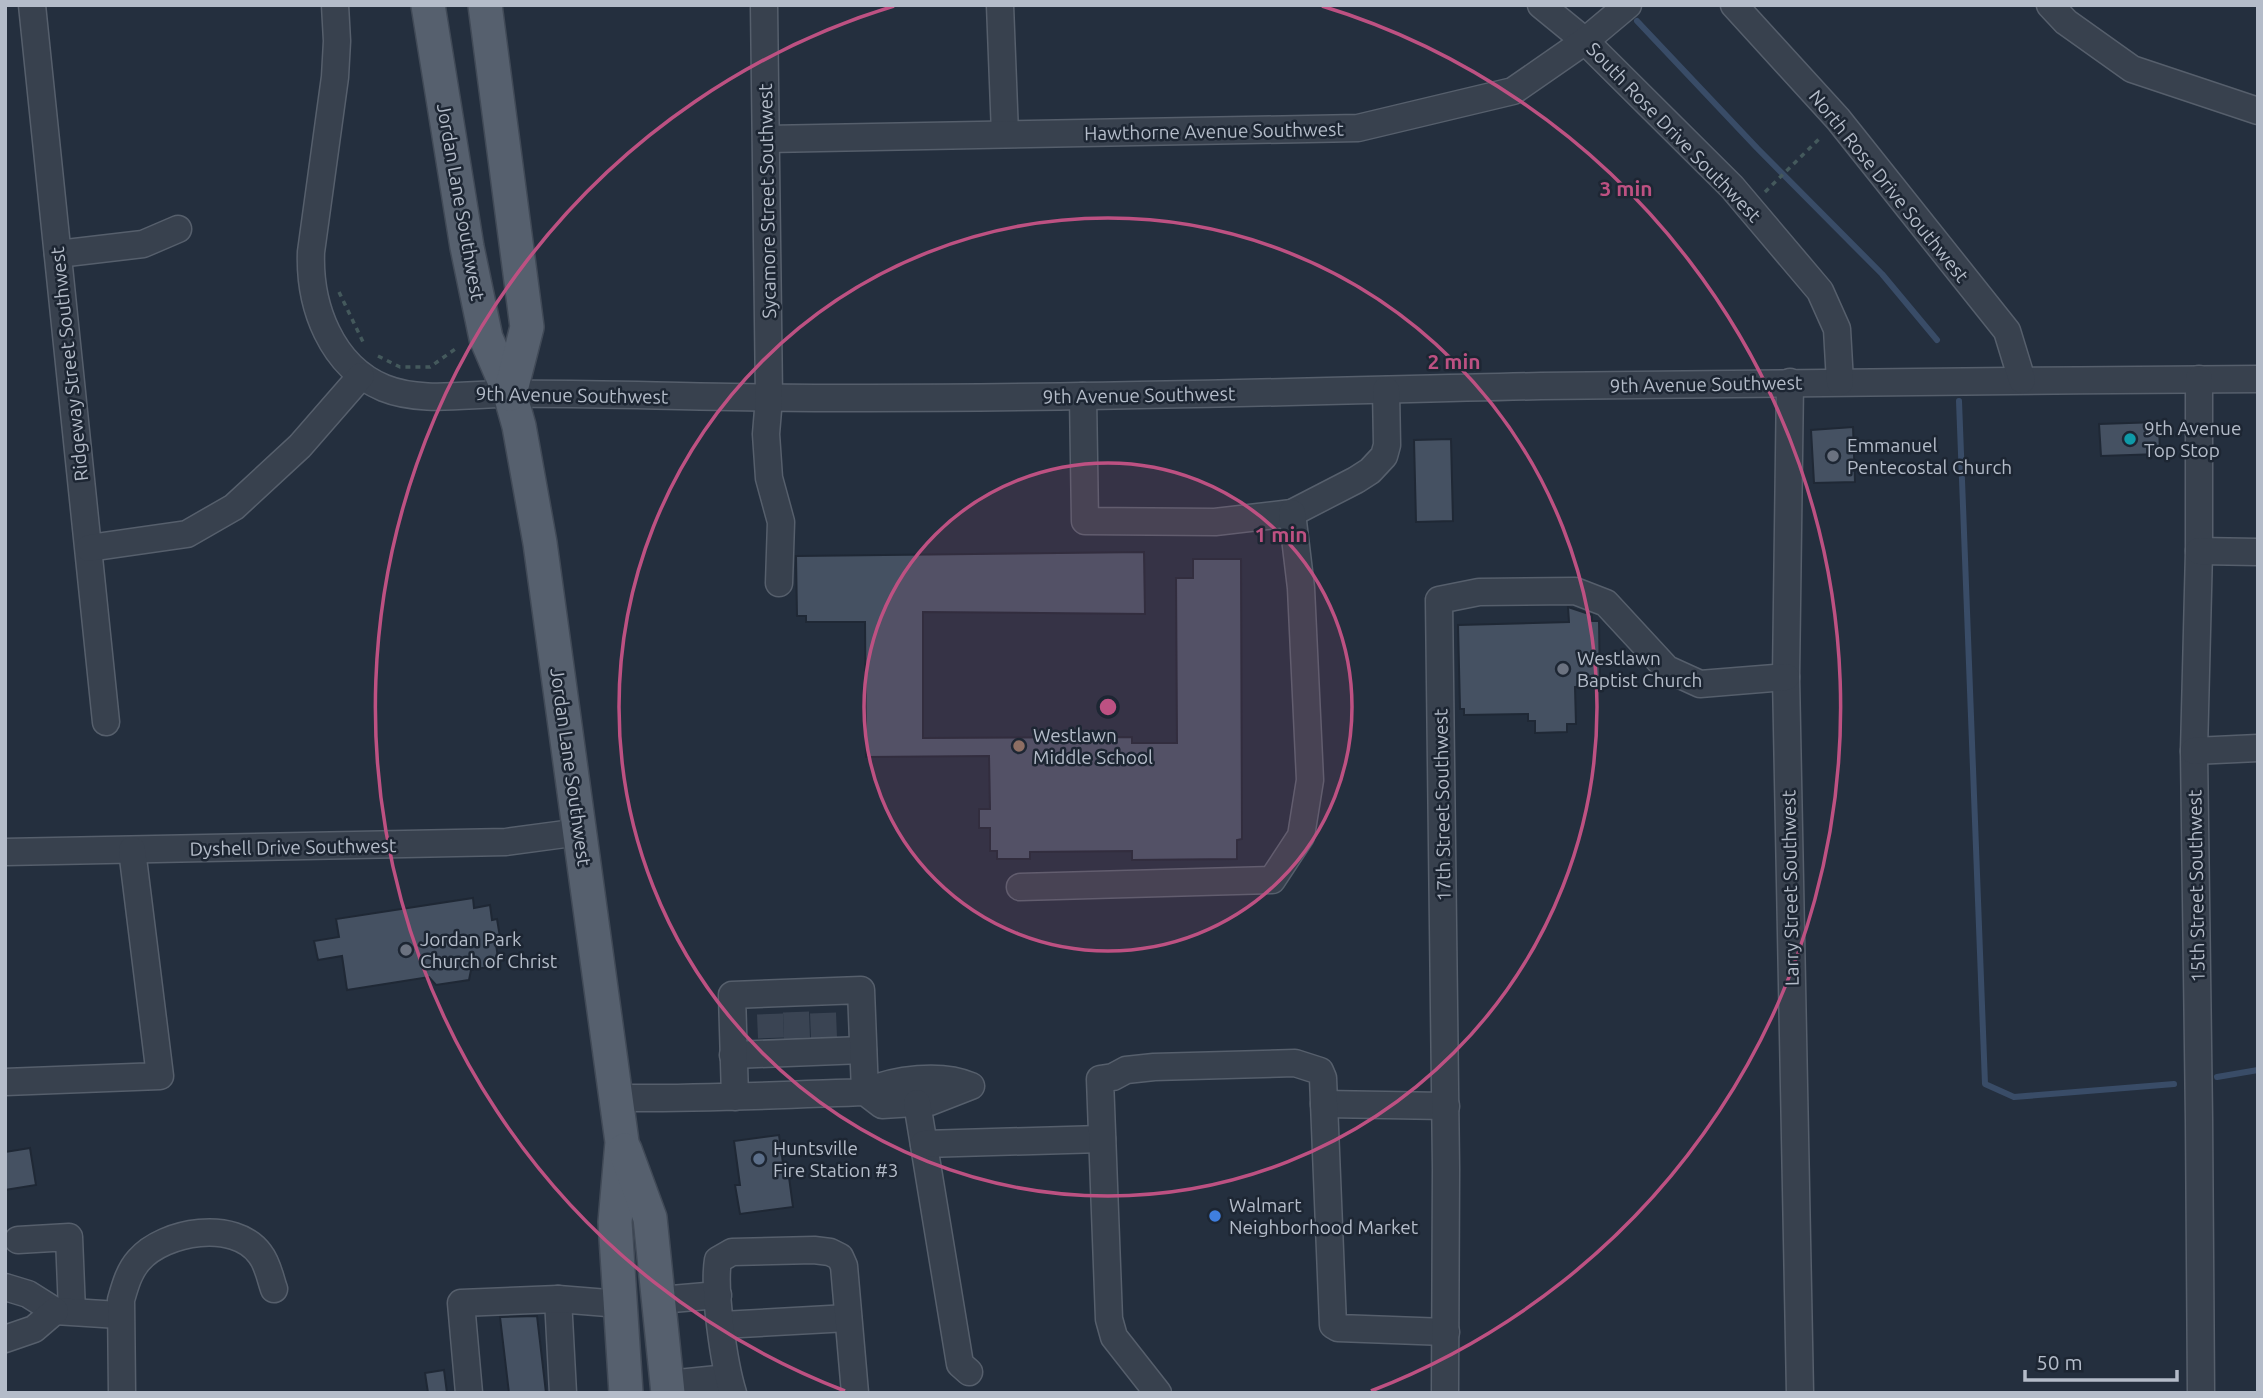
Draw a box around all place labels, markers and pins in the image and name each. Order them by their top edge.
place label: 9th Avenue Top Stop [2144,417,2241,461]
marker: 9th Avenue Top Stop [2122,431,2138,447]
place label: Emmanuel Pentecostal Church [1847,434,2012,478]
marker: Emmanuel Pentecostal Church [1825,448,1841,464]
place label: Westlawn Baptist Church [1577,647,1702,691]
marker: Westlawn Baptist Church [1555,661,1571,677]
centre of rings [1096,695,1120,719]
place label: Westlawn Middle School [1033,724,1153,768]
marker: Westlawn Middle School [1011,738,1027,754]
place label: Jordan Park Church of Christ [420,928,558,972]
marker: Jordan Park Church of Christ [398,942,414,958]
place label: Huntsville Fire Station #3 [773,1137,898,1181]
marker: Huntsville Fire Station #3 [751,1151,767,1167]
place label: Walmart Neighborhood Market [1229,1194,1419,1238]
marker: Walmart Neighborhood Market [1207,1208,1223,1224]

